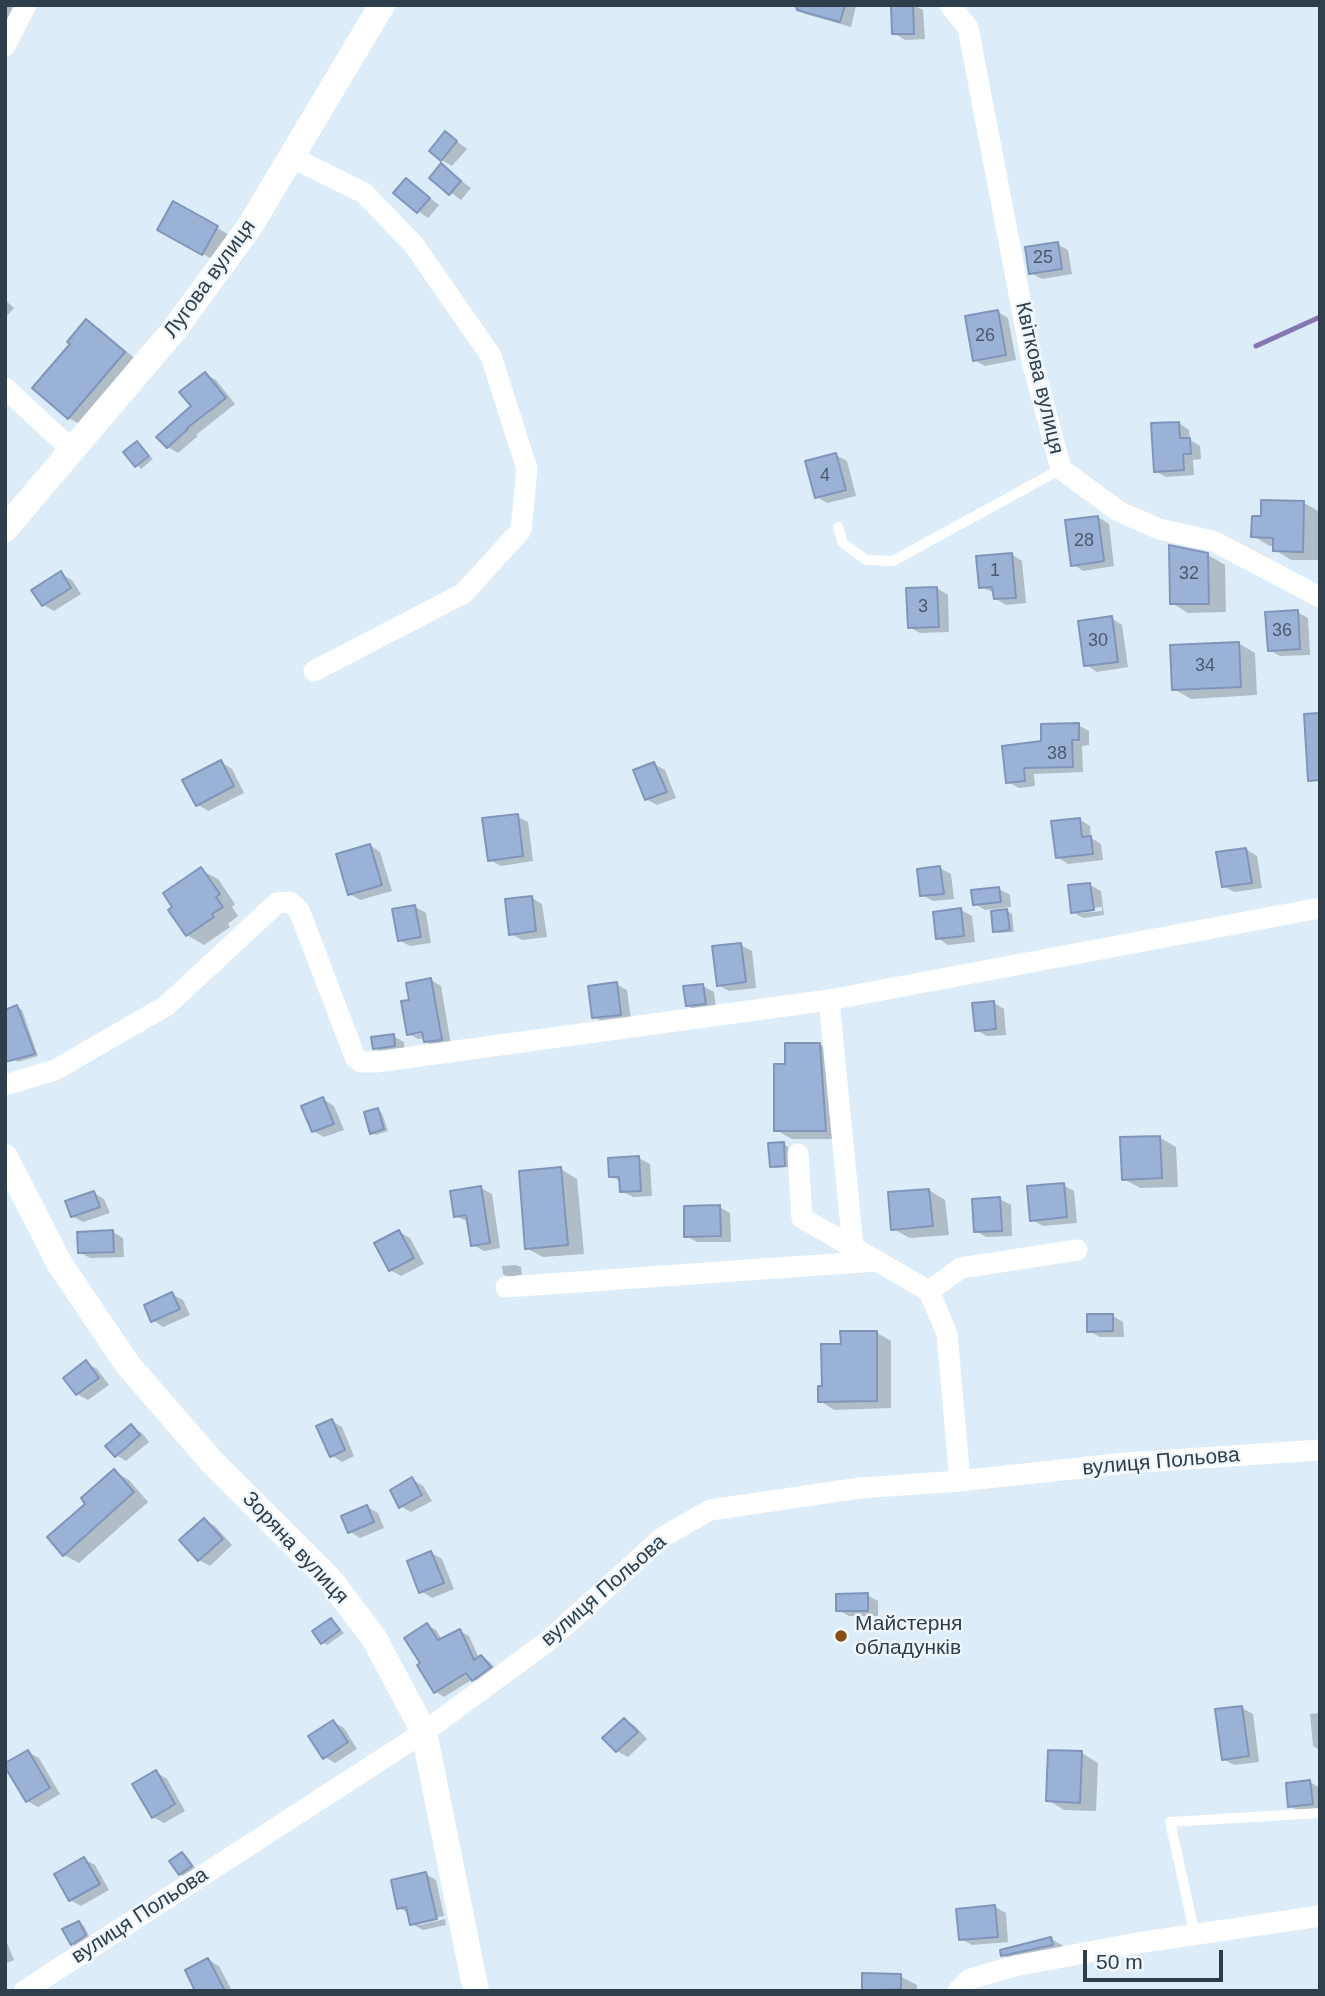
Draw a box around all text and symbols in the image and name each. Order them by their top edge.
street label: Лугова вулиця [159,215,261,343]
house number: 25 [1033,247,1053,269]
street label: Квіткова вулиця [1009,299,1069,457]
house number: 26 [975,325,995,347]
house number: 4 [820,465,830,487]
house number: 28 [1074,530,1094,552]
house number: 1 [990,560,1000,582]
house number: 32 [1179,563,1199,585]
house number: 3 [918,596,928,618]
house number: 36 [1272,620,1292,642]
house number: 30 [1088,630,1108,652]
house number: 34 [1195,655,1215,677]
house number: 38 [1047,743,1067,765]
street label: вулиця Польова [1081,1443,1241,1481]
street label: Зоряна вулиця [237,1487,353,1609]
street label: вулиця Польова [536,1530,672,1652]
place label: Майстерня обладунків [855,1611,962,1661]
marker: Майстерня обладунків [833,1628,849,1644]
street label: вулиця Польова [67,1862,213,1970]
scale bar [1087,1937,1227,1981]
text: 50 m [1096,1950,1143,1973]

